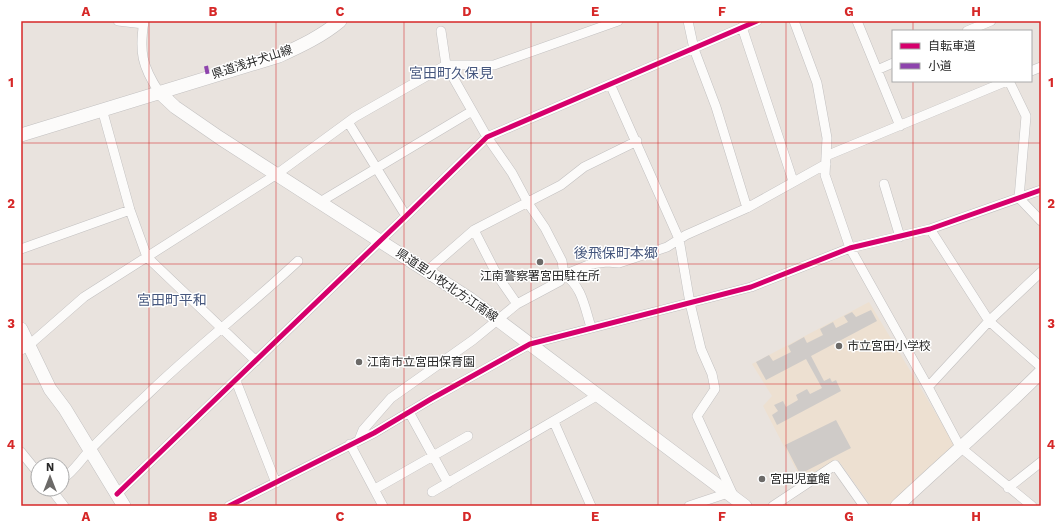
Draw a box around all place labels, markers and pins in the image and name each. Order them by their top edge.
marker: 江南警察署宮田駐在所 [535,257,545,267]
place label: 江南警察署宮田駐在所 [480,269,600,283]
place label: 市立宮田小学校 [847,339,931,353]
marker: 市立宮田小学校 [834,341,844,351]
place label: 江南市立宮田保育園 [367,355,475,369]
marker: 江南市立宮田保育園 [354,357,364,367]
place label: 宮田児童館 [770,472,830,486]
marker: 宮田児童館 [757,474,767,484]

